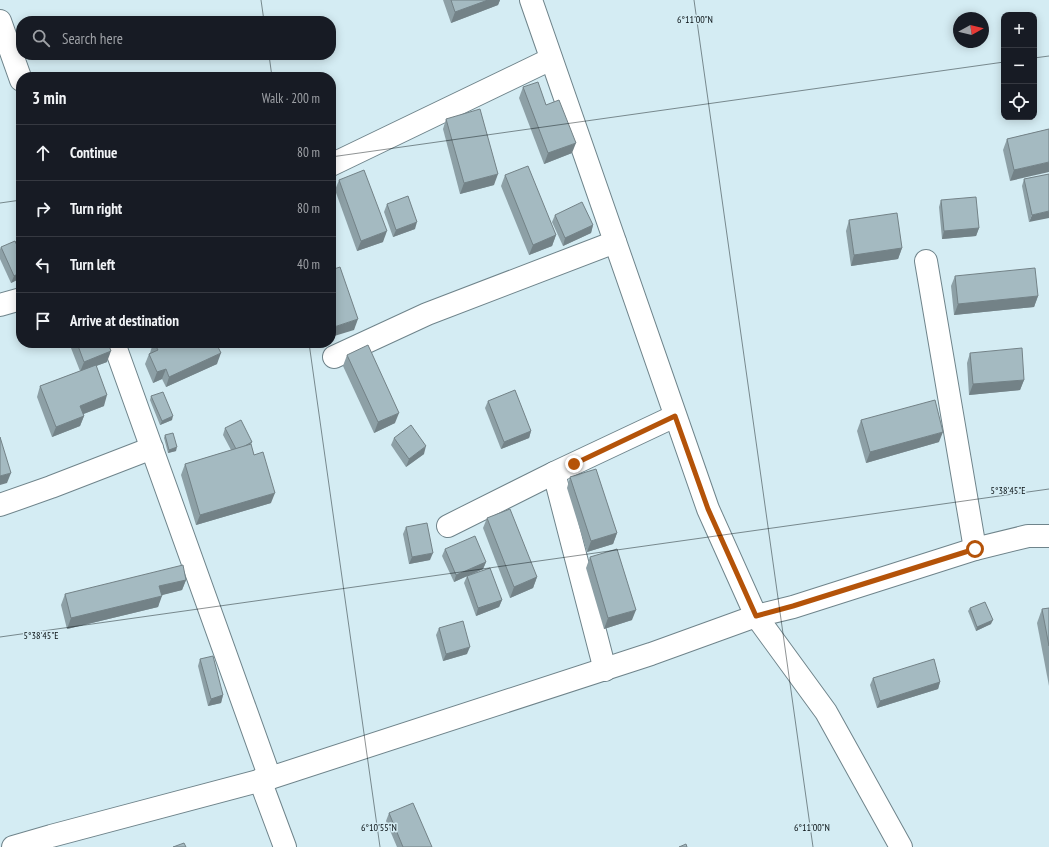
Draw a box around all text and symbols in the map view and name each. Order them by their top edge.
north arrow [953,12,989,48]
map controls [1001,12,1037,120]
button: + [1001,12,1037,48]
text: 6°11'00"N [677,13,713,26]
search box [16,16,336,60]
icon: search [30,27,52,49]
text: Search here [62,29,123,48]
button: − [1001,48,1037,84]
button: locate [1001,84,1037,120]
text: 3 min [32,87,66,109]
text: Walk · 200 m [262,90,320,107]
icon: ahead [32,142,54,164]
text: Continue [70,143,117,162]
text: 80 m [297,144,320,161]
icon: right [32,198,54,220]
text: Turn right [70,199,122,218]
text: 80 m [297,200,320,217]
icon: left [32,254,54,276]
text: Turn left [70,255,115,274]
text: 40 m [297,256,320,273]
icon: arrive [32,310,54,332]
text: Arrive at destination [70,311,179,330]
route end [565,455,583,473]
text: 5°38'45"E [991,484,1025,497]
route start [966,540,984,558]
text: 5°38'45"E [24,629,58,642]
text: 6°10'55"N [361,821,397,834]
text: 6°11'00"N [794,821,830,834]

